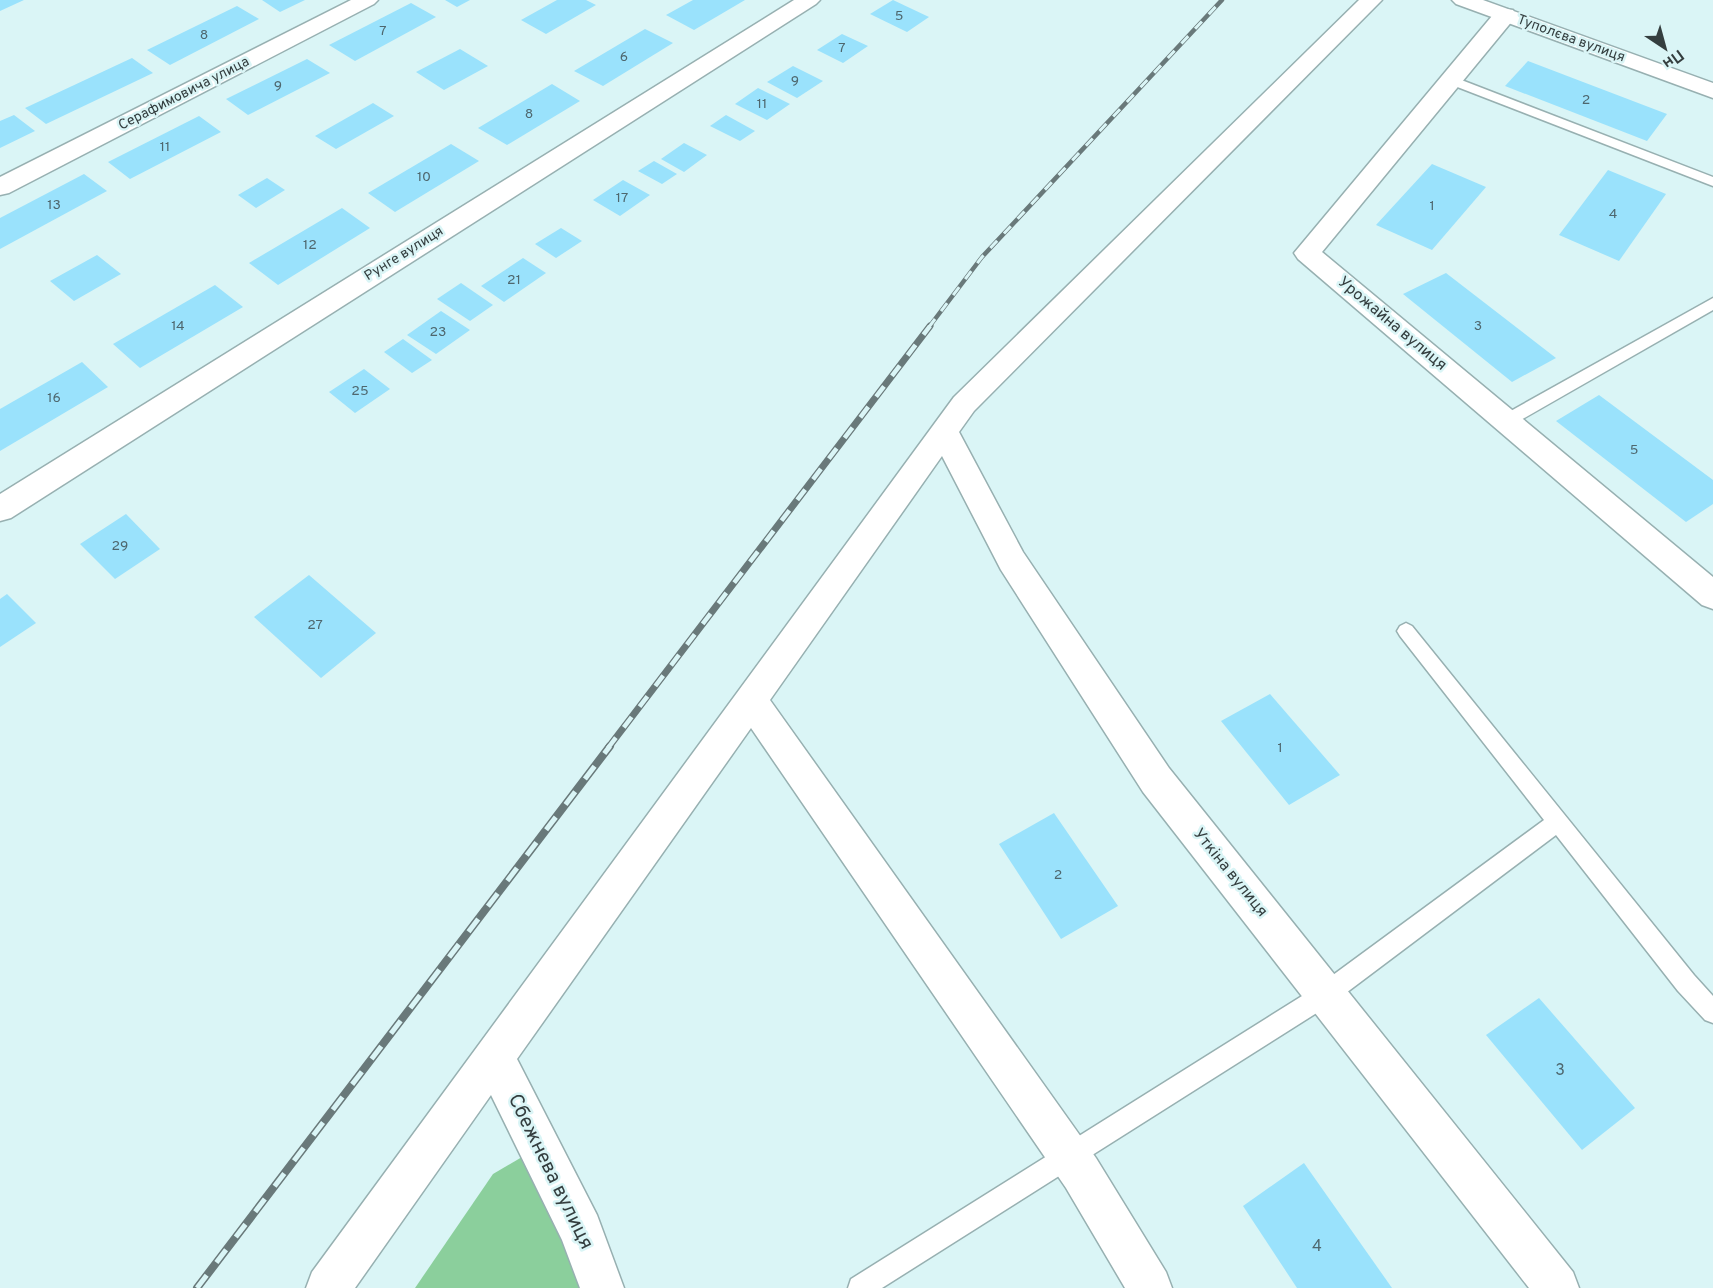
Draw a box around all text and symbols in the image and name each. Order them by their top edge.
house number: 5 [895,8,903,25]
street label: Туполєва вулиця [1515,12,1627,66]
north arrow [1635,18,1695,78]
house number: 7 [379,23,387,40]
house number: 8 [200,27,208,44]
house number: 7 [838,40,846,57]
text: Пн [1658,44,1687,73]
house number: 6 [620,49,628,66]
street label: Серафимовича улица [116,54,252,134]
house number: 9 [791,73,799,90]
house number: 9 [274,78,282,95]
house number: 2 [1582,92,1590,109]
house number: 11 [757,96,767,113]
house number: 8 [525,106,533,123]
house number: 11 [160,139,170,156]
house number: 10 [417,169,431,186]
house number: 17 [616,190,628,207]
house number: 13 [47,197,61,214]
house number: 1 [1429,198,1435,215]
house number: 4 [1609,206,1617,223]
street label: Рунге вулиця [361,223,447,285]
house number: 12 [303,237,317,254]
house number: 21 [507,272,521,289]
street label: Урожайна вулиця [1333,273,1451,375]
house number: 14 [171,318,185,335]
house number: 3 [1474,318,1482,335]
house number: 23 [430,324,447,341]
house number: 25 [351,383,369,400]
house number: 16 [47,390,61,407]
house number: 5 [1630,442,1638,459]
house number: 29 [112,538,128,555]
house number: 27 [307,617,323,634]
house number: 1 [1277,740,1283,757]
street label: Уткiна вулиця [1188,825,1272,921]
house number: 2 [1054,867,1062,884]
house number: 3 [1555,1061,1565,1081]
street label: Сбежнева вулиця [501,1090,599,1254]
house number: 4 [1312,1237,1322,1257]

